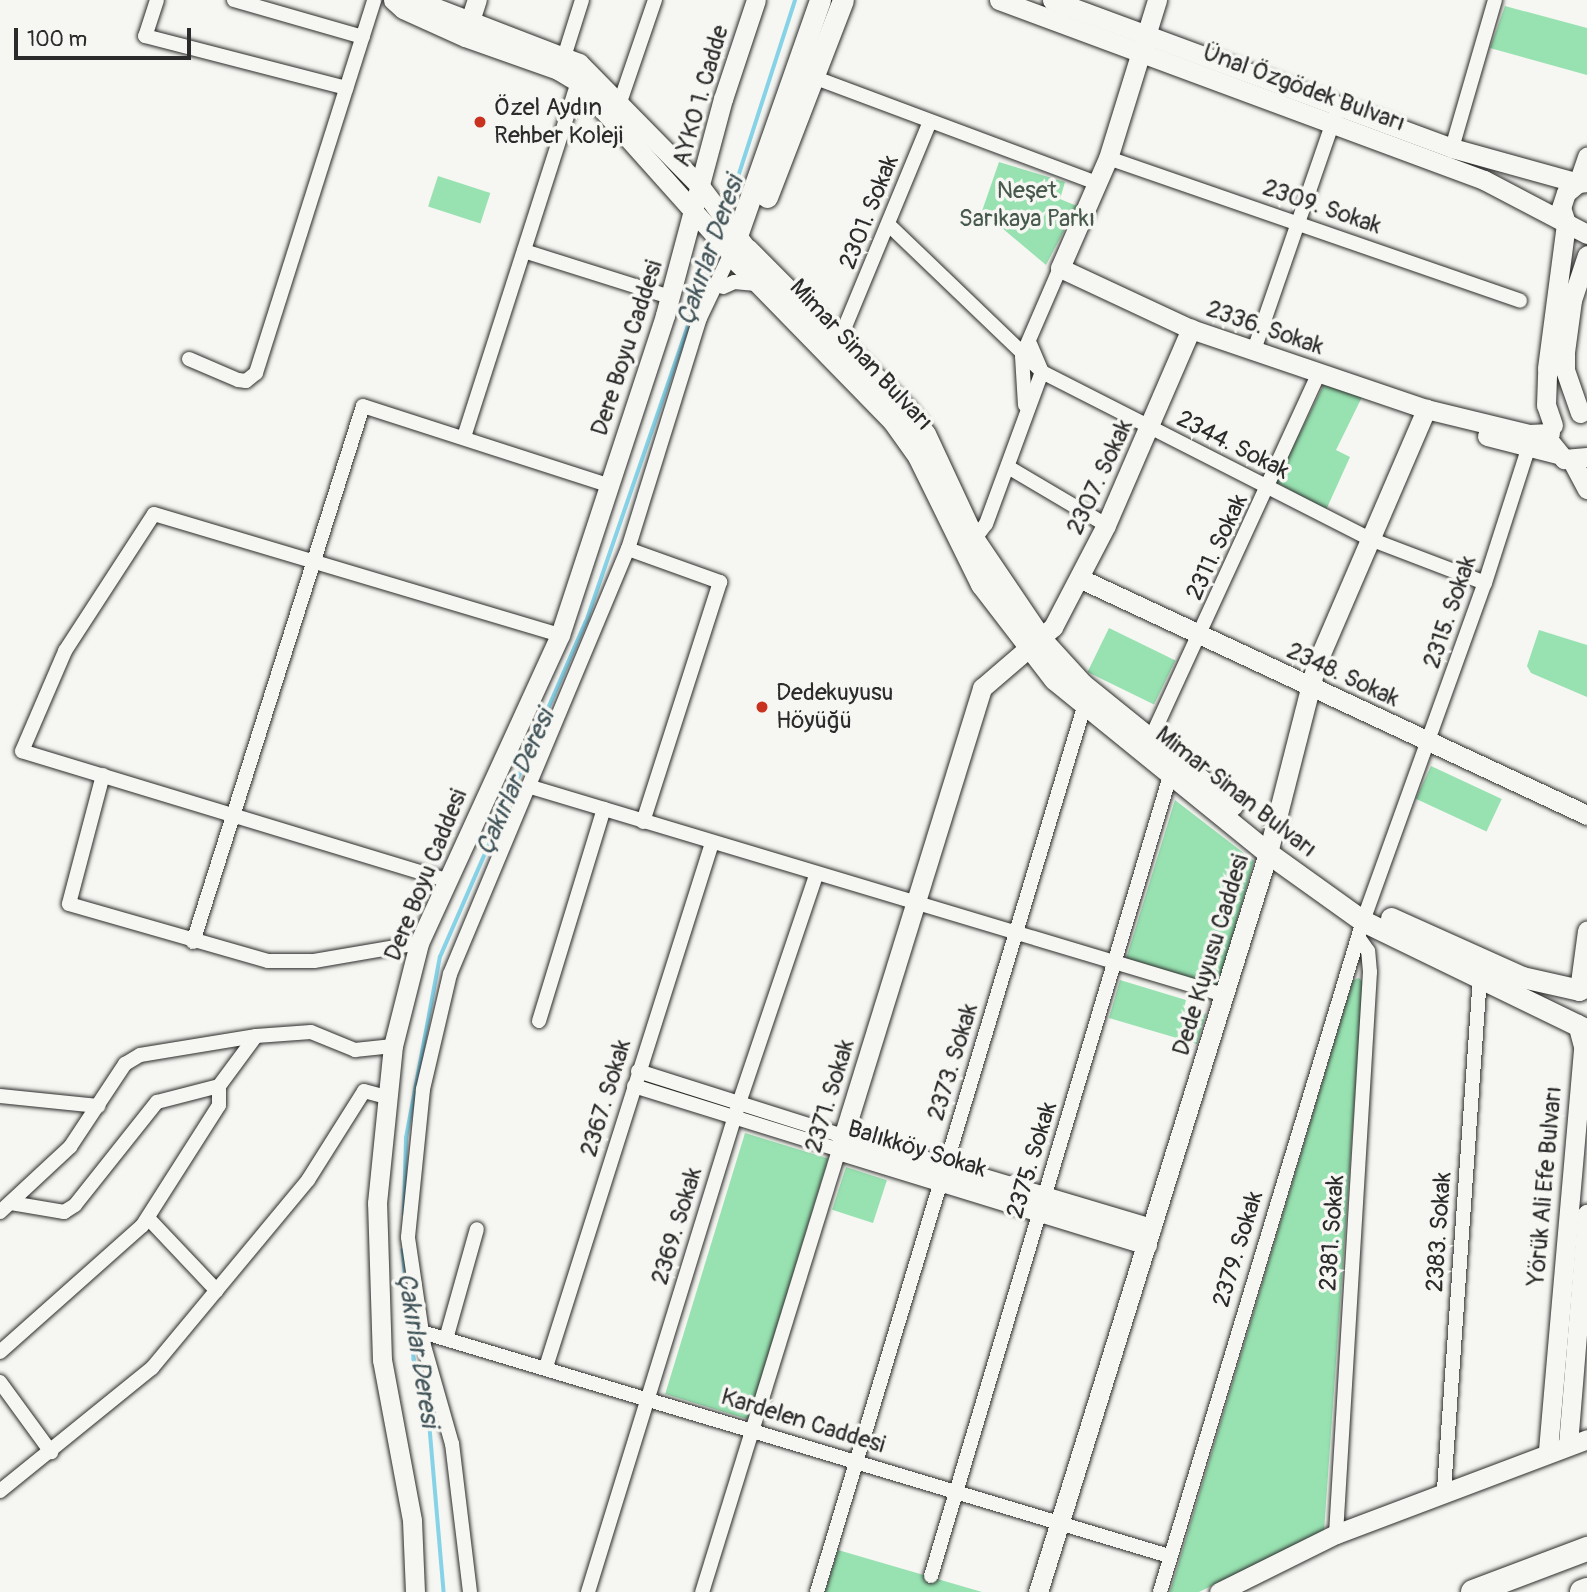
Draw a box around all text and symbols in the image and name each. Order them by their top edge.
scale bar [18,14,194,58]
street label: AYKO 1. Cadde [667,22,735,170]
text: 100 m [27,26,87,53]
street label: Ünal Özgödek Bulvarı [1199,38,1409,138]
place label: Özel Aydın Rehber Koleji [494,94,623,150]
marker: Özel Aydın Rehber Koleji [472,114,488,130]
street label: 2301. Sokak [833,151,905,273]
water label: Çakırlar Deresi [671,172,751,330]
street label: 2309. Sokak [1259,173,1385,241]
park label: Neşet Sarıkaya Parkı [959,177,1095,233]
street label: Dere Boyu Caddesi [585,257,669,439]
street label: Mimar Sinan Bulvarı [783,273,939,437]
street label: 2336. Sokak [1203,295,1327,361]
street label: 2344. Sokak [1172,404,1294,486]
street label: 2307. Sokak [1061,415,1139,539]
street label: 2311. Sokak [1180,490,1254,604]
street label: 2315. Sokak [1417,552,1483,672]
street label: 2348. Sokak [1282,636,1404,714]
place label: Dedekuyusu Höyüğü [776,679,893,735]
marker: Dedekuyusu Höyüğü [754,699,770,715]
water label: Çakırlar Deresi [470,706,562,860]
street label: Mimar Sinan Bulvarı [1150,720,1322,864]
street label: Dere Boyu Caddesi [378,785,474,965]
street label: Dede Kuyusu Caddesi [1167,851,1255,1059]
street label: 2373. Sokak [922,1000,984,1124]
street label: 2367. Sokak [575,1036,637,1160]
street label: 2371. Sokak [799,1036,861,1156]
street label: Yörük Ali Efe Bulvarı [1522,1085,1568,1287]
street label: 2375. Sokak [1001,1098,1063,1222]
street label: Balıkköy Sokak [844,1114,990,1184]
street label: 2369. Sokak [646,1164,708,1288]
street label: 2383. Sokak [1420,1171,1458,1293]
street label: 2381. Sokak [1314,1174,1350,1292]
street label: 2379. Sokak [1207,1188,1269,1310]
water label: Çakırlar Deresi [389,1271,445,1429]
street label: Kardelen Caddesi [718,1382,888,1460]

